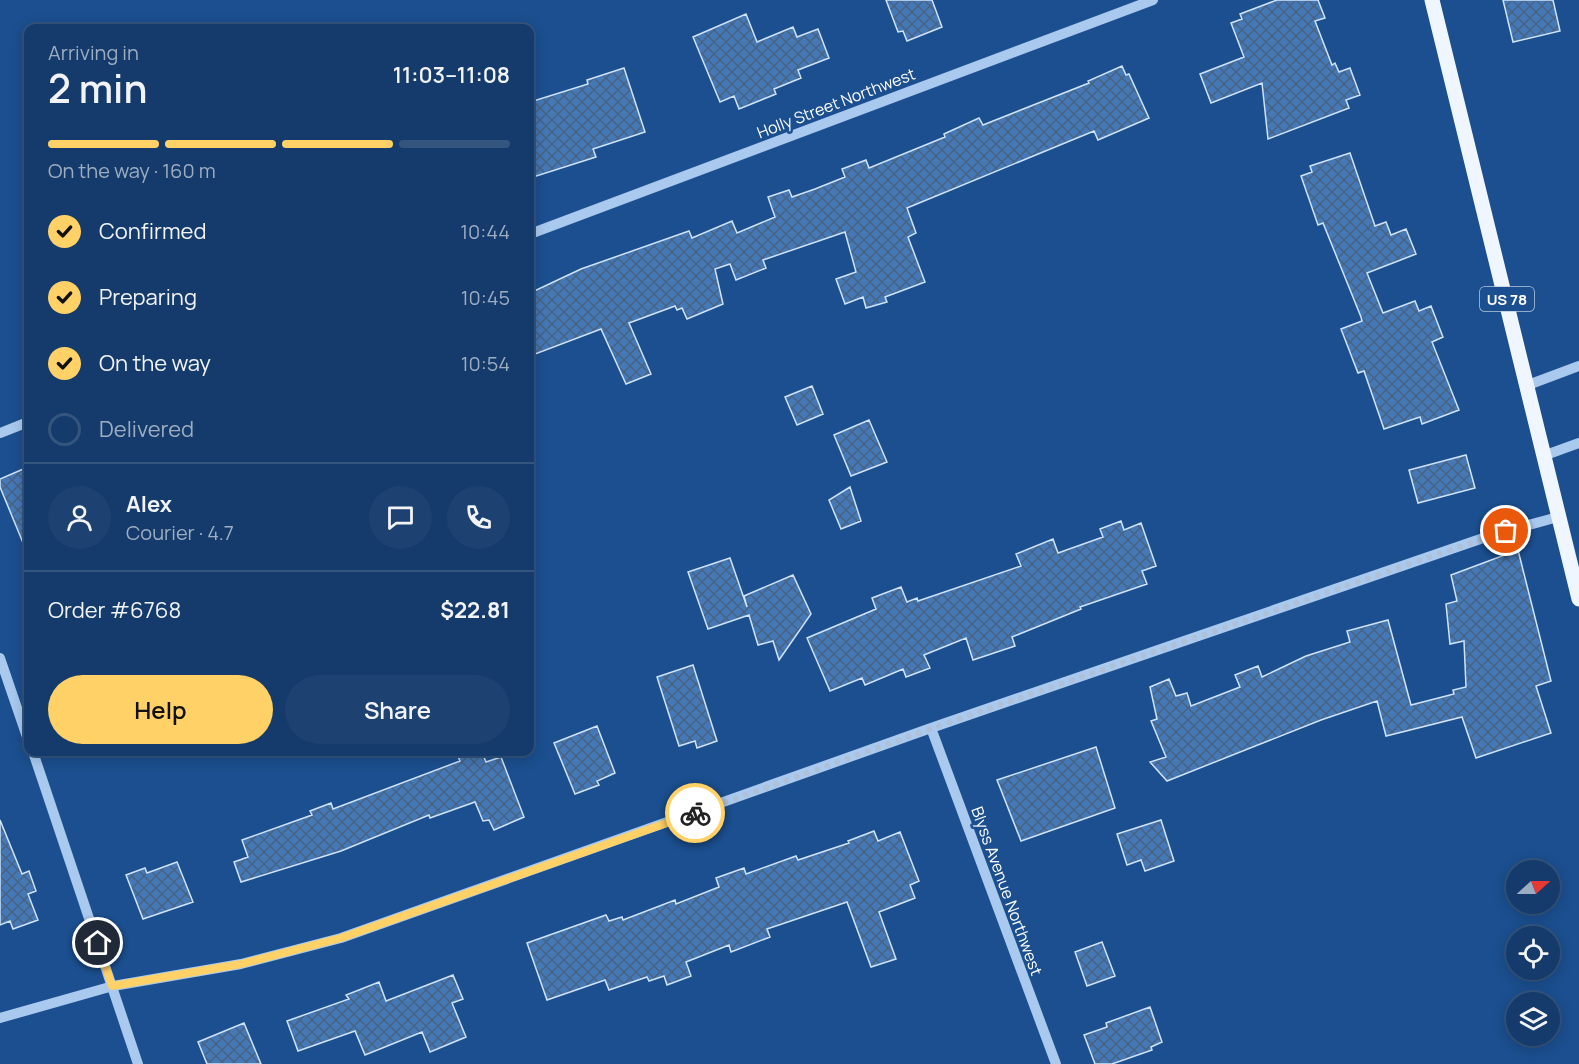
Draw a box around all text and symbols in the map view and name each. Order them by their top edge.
text: Arriving in [48,39,139,66]
text: 11:03–11:08 [393,60,510,90]
text: 2 min [48,61,147,115]
street label: Holly Street Northwest [754,63,918,143]
text: On the way · 160 m [48,157,216,184]
icon: check [48,215,81,248]
text: Confirmed [99,216,207,246]
text: 10:44 [460,218,510,245]
icon: check [48,281,81,314]
text: Preparing [99,282,197,312]
text: 10:45 [461,284,510,311]
road number: US 78 [1480,287,1534,311]
icon: check [48,347,81,380]
text: On the way [99,348,211,378]
text: 10:54 [461,350,510,377]
text: Delivered [99,414,194,444]
button: person [48,486,111,549]
button: chat [369,486,432,549]
button: phone [447,486,510,549]
text: Alex [126,489,172,519]
pin [1480,505,1531,556]
icon: bag [1489,514,1522,547]
text: Courier · 4.7 [126,519,234,546]
text: Order #6768 [48,595,181,625]
text: $22.81 [440,595,510,625]
button: Help [48,675,273,744]
button: Share [285,675,510,744]
courier [665,783,725,843]
icon: bike [679,797,712,830]
street label: Blyss Avenue Northwest [966,804,1048,978]
north arrow [1506,860,1560,914]
map controls [1506,860,1560,1046]
pin [72,917,123,968]
icon: home [81,926,114,959]
button: locate [1506,926,1560,980]
button: layers [1506,992,1560,1046]

